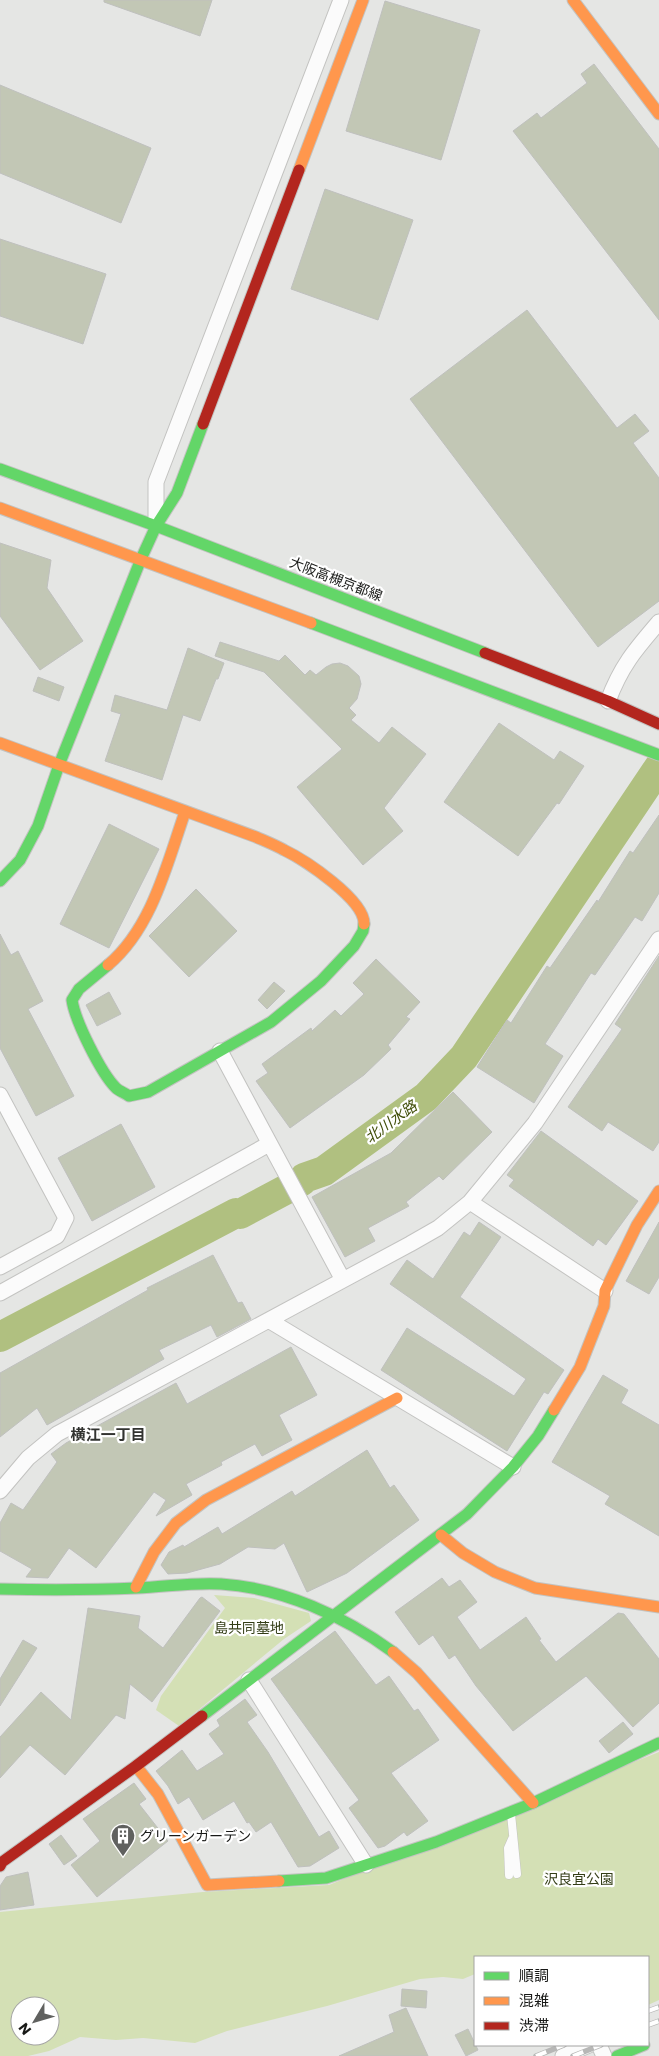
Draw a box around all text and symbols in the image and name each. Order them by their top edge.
street label: 大阪高槻京都線 [287,552,385,606]
water label: 北川水路 [360,1094,423,1148]
district label: 横江一丁目 [70,1424,146,1445]
park label: 島共同墓地 [214,1618,284,1638]
building icon: グリーンガーデン [110,1823,136,1857]
place label: グリーンガーデン [140,1826,251,1846]
park label: 沢良宜公園 [544,1869,614,1889]
legend [474,1956,649,2046]
text: 順調 [519,1965,549,1986]
text: 混雑 [519,1990,549,2011]
north arrow [10,1996,60,2046]
text: 渋滞 [519,2015,549,2036]
text: N [14,2019,36,2039]

